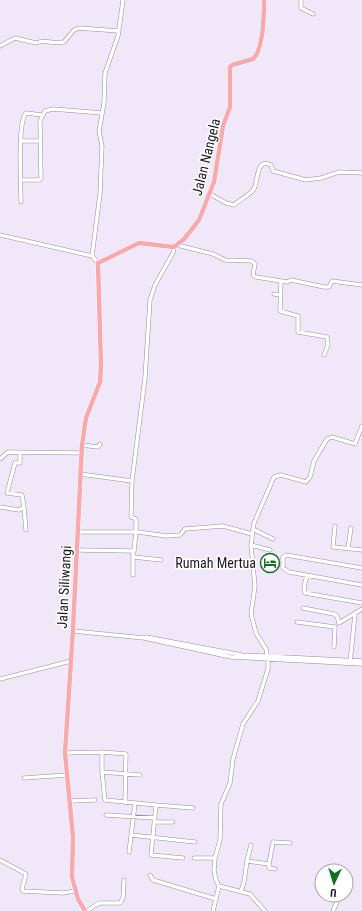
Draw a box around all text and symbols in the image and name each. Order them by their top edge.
street label: Jalan Nangela [189,117,223,197]
street label: Jalan Siliwangi [54,545,74,629]
hotel icon: Rumah Mertua [259,552,281,574]
place label: Rumah Mertua [175,555,256,571]
north arrow [314,863,354,903]
text: U [330,886,337,899]

